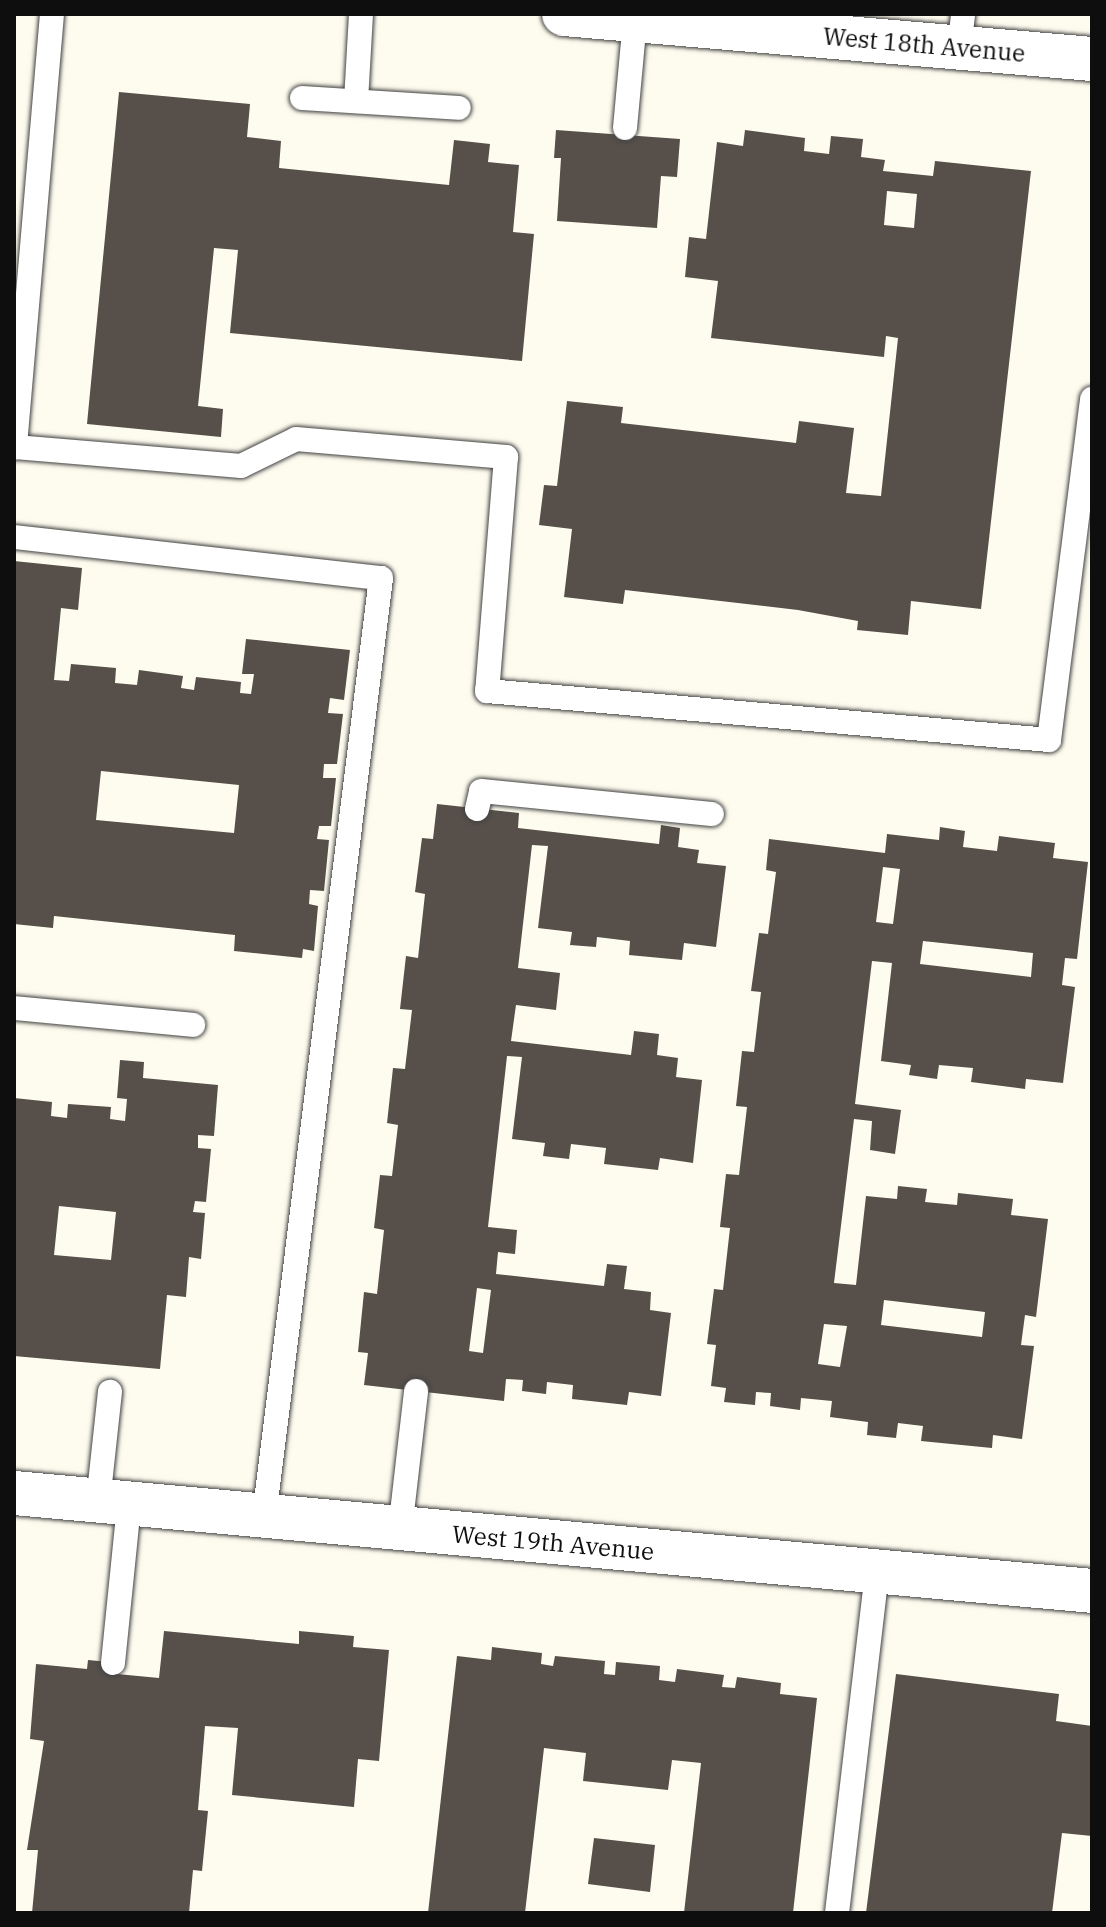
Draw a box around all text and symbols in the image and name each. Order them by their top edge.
street label: West 18th Avenue [822,22,1026,68]
street label: West 19th Avenue [451,1520,655,1566]

